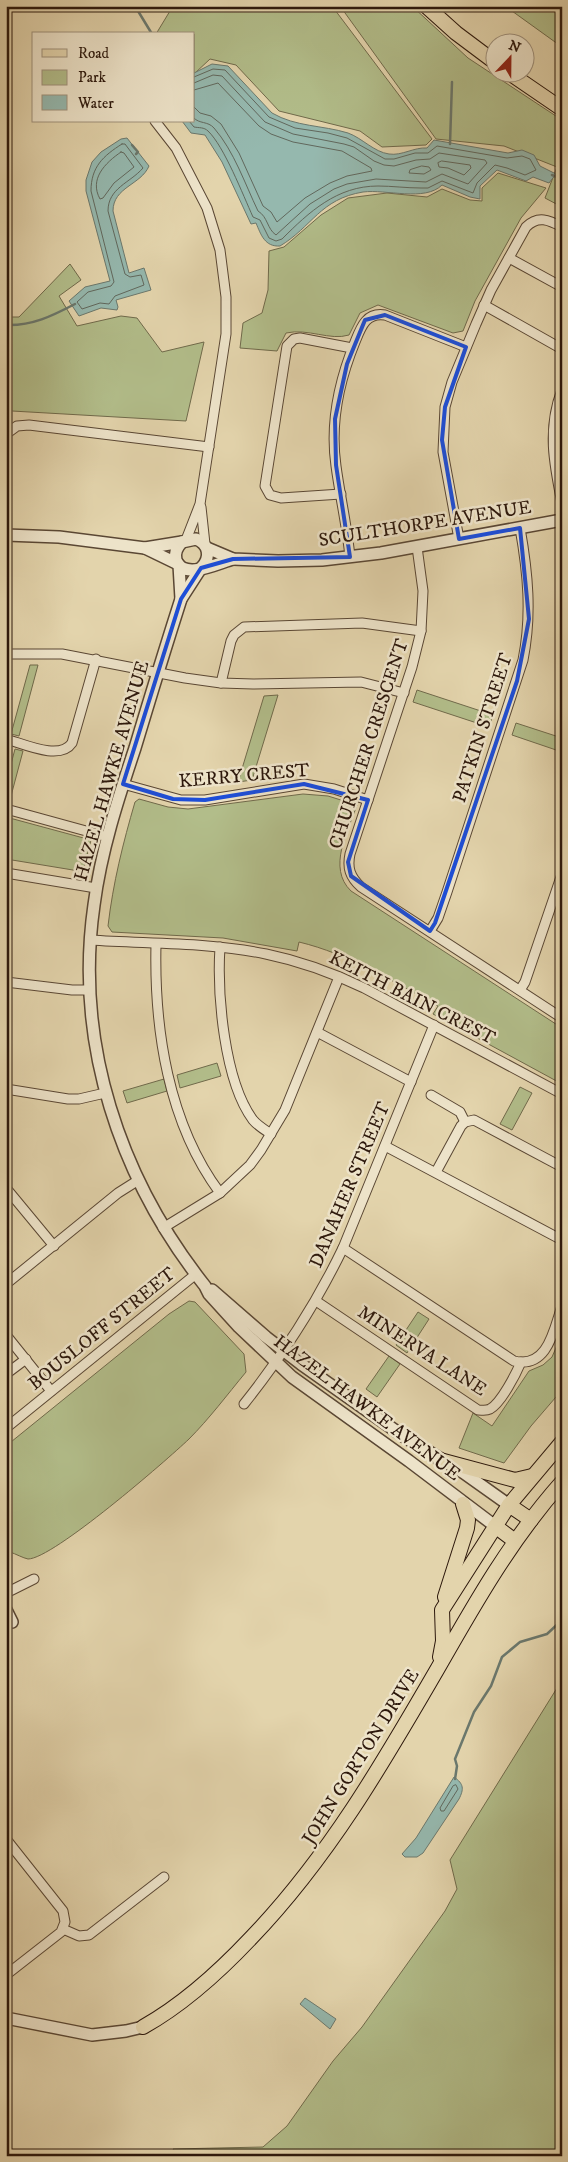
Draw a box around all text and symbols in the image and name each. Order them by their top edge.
legend [32,32,195,122]
north arrow [486,32,536,82]
text: N [506,36,524,58]
text: Road [78,44,110,63]
text: Park [78,68,107,87]
text: Water [77,94,114,113]
street label: SCULTHORPE AVENUE [317,496,533,552]
street label: CHURCHER CRESCENT [324,636,414,852]
street label: PATKIN STREET [448,650,518,806]
street label: HAZEL HAWKE AVENUE [70,658,154,884]
street label: KERRY CREST [178,759,311,793]
street label: KEITH BAIN CREST [325,946,500,1050]
street label: DANAHER STREET [305,1098,396,1271]
street label: BOUSLOFF STREET [24,1262,181,1395]
street label: MINERVA LANE [353,1301,491,1401]
street label: HAZEL HAWKE AVENUE [269,1330,465,1486]
street label: JOHN GORTON DRIVE [296,1665,424,1851]

